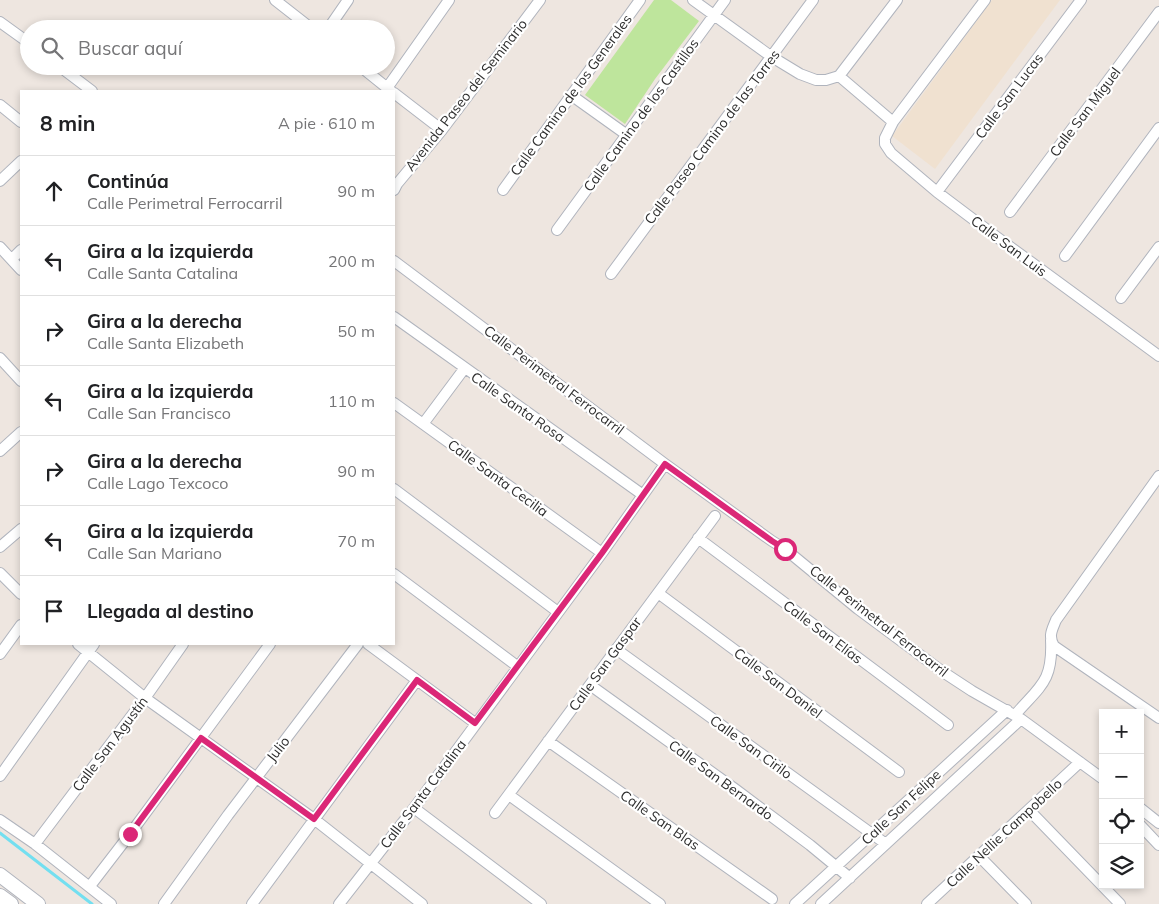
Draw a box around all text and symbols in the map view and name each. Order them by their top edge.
street label: Calle Camino de los Generales [506,11,636,179]
street label: Avenida Paseo del Seminario [401,15,531,175]
search box [20,20,395,75]
icon: search [38,34,66,62]
street label: Calle Camino de los Castillos [579,35,703,195]
text: Buscar aquí [78,36,182,60]
street label: Calle Paseo Camino de las Torres [640,46,784,228]
street label: Calle San Lucas [971,50,1047,142]
street label: Calle San Miguel [1045,64,1125,160]
text: 8 min [40,110,95,136]
text: A pie · 610 m [278,113,375,133]
text: Continúa [87,169,169,193]
icon: ahead [40,177,68,205]
text: 90 m [338,181,375,201]
text: Calle Perimetral Ferrocarril [87,193,283,213]
street label: Calle San Luis [967,212,1051,280]
text: Gira a la izquierda [87,239,253,263]
icon: left [40,247,68,275]
text: 200 m [328,251,375,271]
text: Calle Santa Catalina [87,263,238,283]
text: Gira a la derecha [87,309,242,333]
icon: right [40,317,68,345]
text: 50 m [338,321,375,341]
street label: Calle Perimetral Ferrocarril [480,321,628,439]
text: Calle Santa Elizabeth [87,333,244,353]
street label: Calle Santa Rosa [467,368,569,446]
text: Gira a la izquierda [87,379,253,403]
icon: left [40,387,68,415]
text: 110 m [328,391,375,411]
text: Calle San Francisco [87,403,231,423]
street label: Calle Santa Cecilia [444,435,552,521]
text: Gira a la derecha [87,449,242,473]
icon: right [40,457,68,485]
text: 90 m [338,461,375,481]
text: Calle Lago Texcoco [87,473,228,493]
text: Gira a la izquierda [87,519,253,543]
icon: left [40,527,68,555]
text: 70 m [338,531,375,551]
route start [774,538,797,561]
text: Calle San Mariano [87,543,222,563]
street label: Calle Perimetral Ferrocarril [806,561,952,681]
street label: Calle San Elías [780,596,866,668]
icon: arrive [40,597,68,625]
text: Llegada al destino [87,599,254,623]
street label: Calle San Gaspar [565,613,646,715]
street label: Calle San Daniel [730,644,826,722]
street label: Calle San Agustín [68,693,152,795]
map controls [1099,709,1144,889]
button: + [1099,709,1144,754]
street label: Calle San Cirilo [706,711,796,783]
street label: Julio [262,733,294,765]
street label: Calle Santa Catalina [376,736,470,852]
street label: Calle San Bernardo [665,736,777,824]
button: − [1099,754,1144,799]
street label: Calle San Felipe [857,765,945,849]
street label: Calle Nellie Campobello [942,775,1066,891]
street label: Calle San Blas [617,786,703,854]
button: locate [1099,799,1144,844]
route end [119,823,142,846]
button: layers [1099,844,1144,889]

